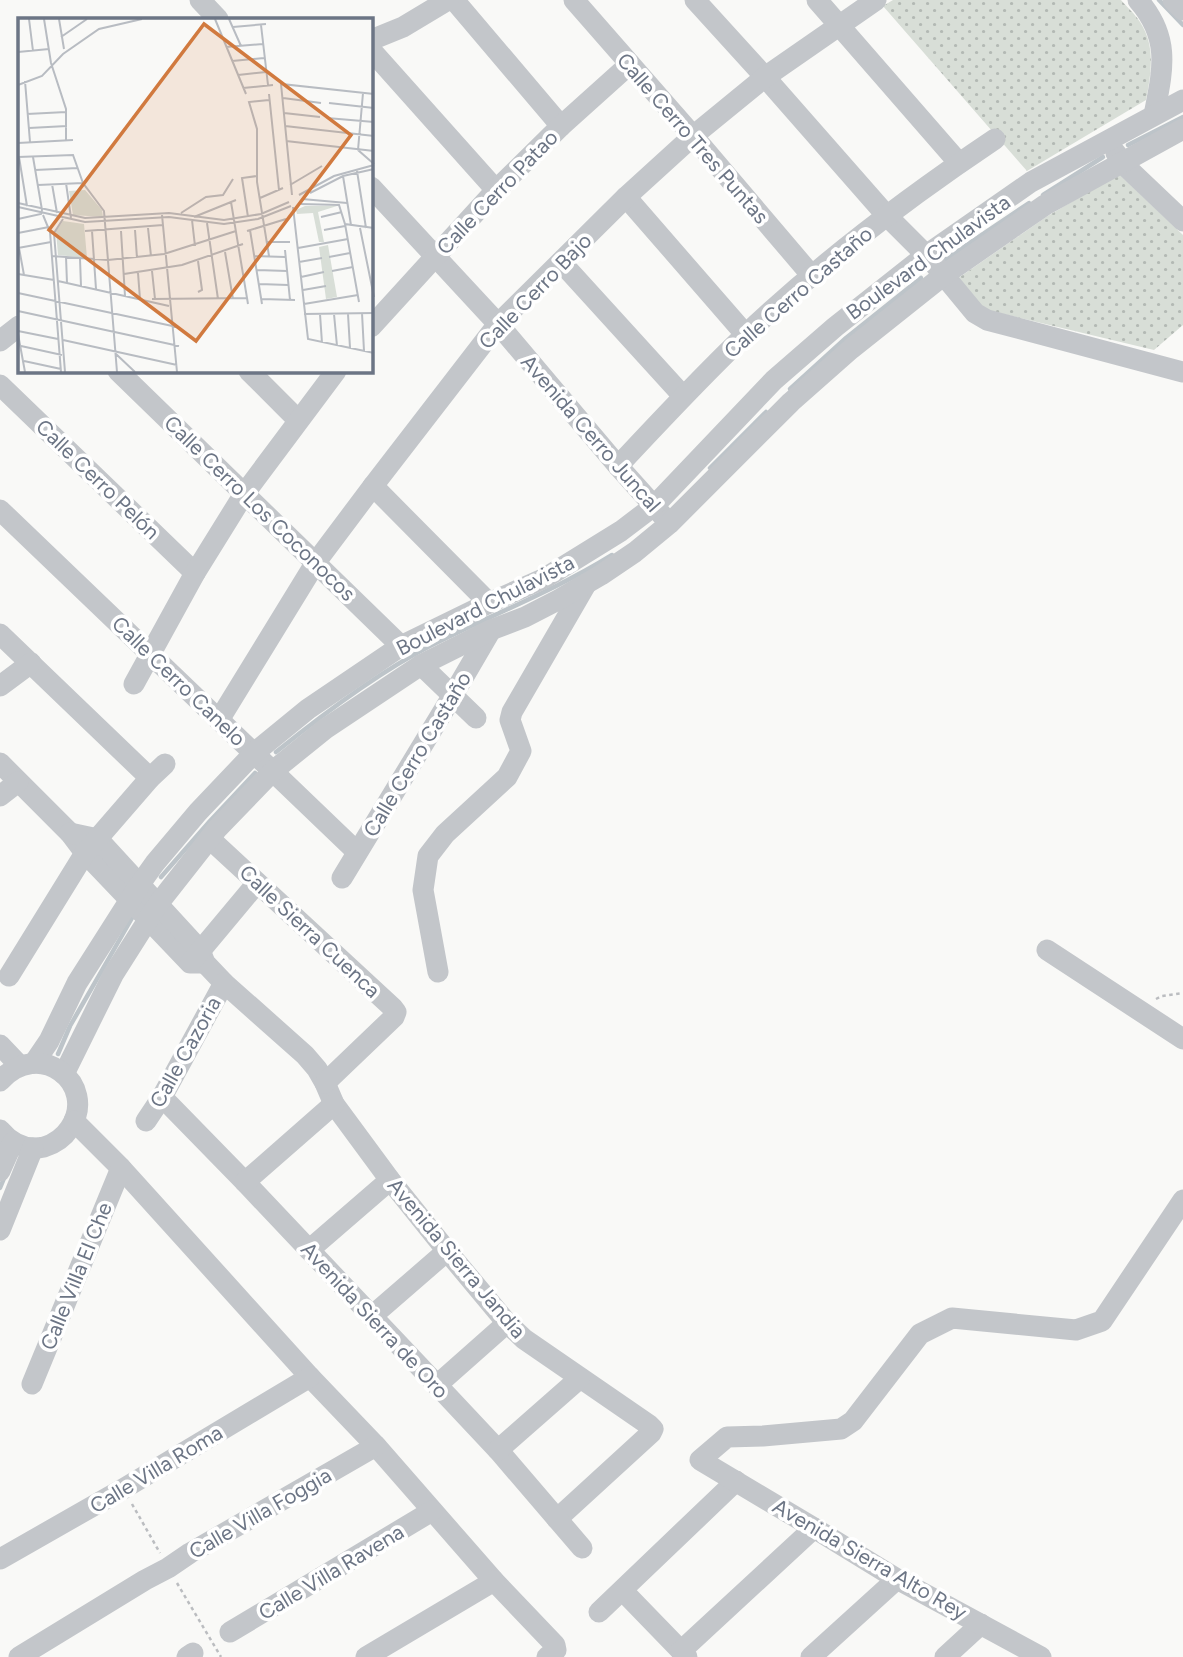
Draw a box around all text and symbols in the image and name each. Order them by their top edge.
inset map [18,18,373,373]
street label: Calle Cerro Tres Puntas [612,48,774,228]
street label: Calle Cerro Patao [431,125,563,259]
street label: Boulevard Chulavista [841,189,1015,325]
street label: Calle Cerro Castaño [719,221,877,363]
street label: Calle Cerro Bajo [473,228,597,354]
street label: Avenida Cerro Juncal [516,349,666,517]
street label: Calle Cerro Los Coconocos [159,410,361,606]
street label: Calle Cerro Pelón [31,414,165,544]
street label: Boulevard Chulavista [392,549,578,661]
street label: Calle Cerro Canelo [107,611,251,751]
street label: Calle Cerro Castaño [358,667,476,841]
street label: Calle Sierra Cuenca [234,859,386,1003]
street label: Calle Cazoria [144,992,226,1112]
street label: Avenida Sierra Jandia [383,1173,531,1343]
street label: Calle Villa El Che [35,1199,117,1353]
street label: Avenida Sierra de Oro [296,1237,454,1403]
street label: Calle Villa Roma [85,1420,227,1518]
street label: Calle Villa Foggia [184,1462,336,1564]
street label: Avenida Sierra Alto Rey [769,1493,971,1625]
street label: Calle Villa Ravena [254,1519,408,1625]

